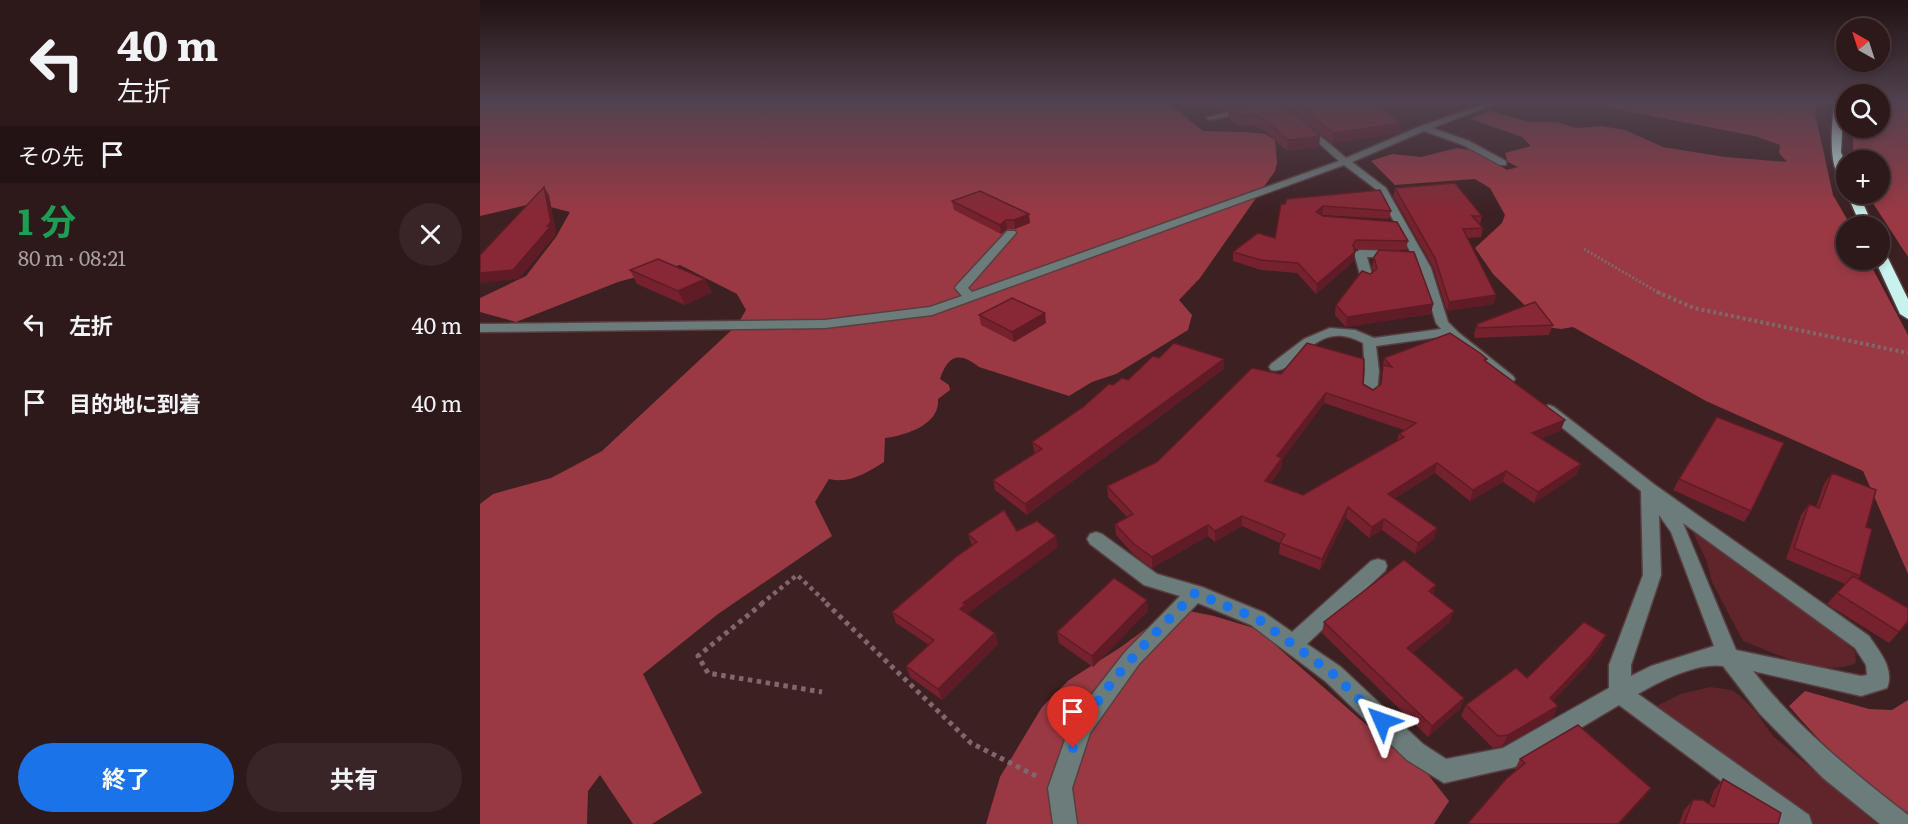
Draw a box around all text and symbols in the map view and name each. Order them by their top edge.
text: 40 m [117,12,218,74]
north arrow [1836,18,1890,72]
map controls [1836,18,1890,270]
icon: left [18,24,96,102]
text: 左折 [117,69,171,109]
button: search [1836,84,1890,138]
text: その先 [18,138,84,171]
icon: arrive [96,138,129,171]
button: + [1836,150,1890,204]
text: 1 分 [18,193,76,246]
button: close [399,203,462,266]
button: − [1836,216,1890,270]
text: 80 m · 08:21 [18,242,126,272]
icon: left [18,308,51,341]
text: 左折 [69,308,113,341]
text: 40 m [411,308,462,341]
icon: arrive [18,386,51,419]
text: 目的地に到着 [69,386,201,419]
text: 40 m [411,386,462,419]
pin [1047,686,1098,748]
position arrow [1350,689,1414,753]
icon: arrive [1056,695,1089,728]
button: 終了 [18,743,234,812]
button: 共有 [246,743,462,812]

